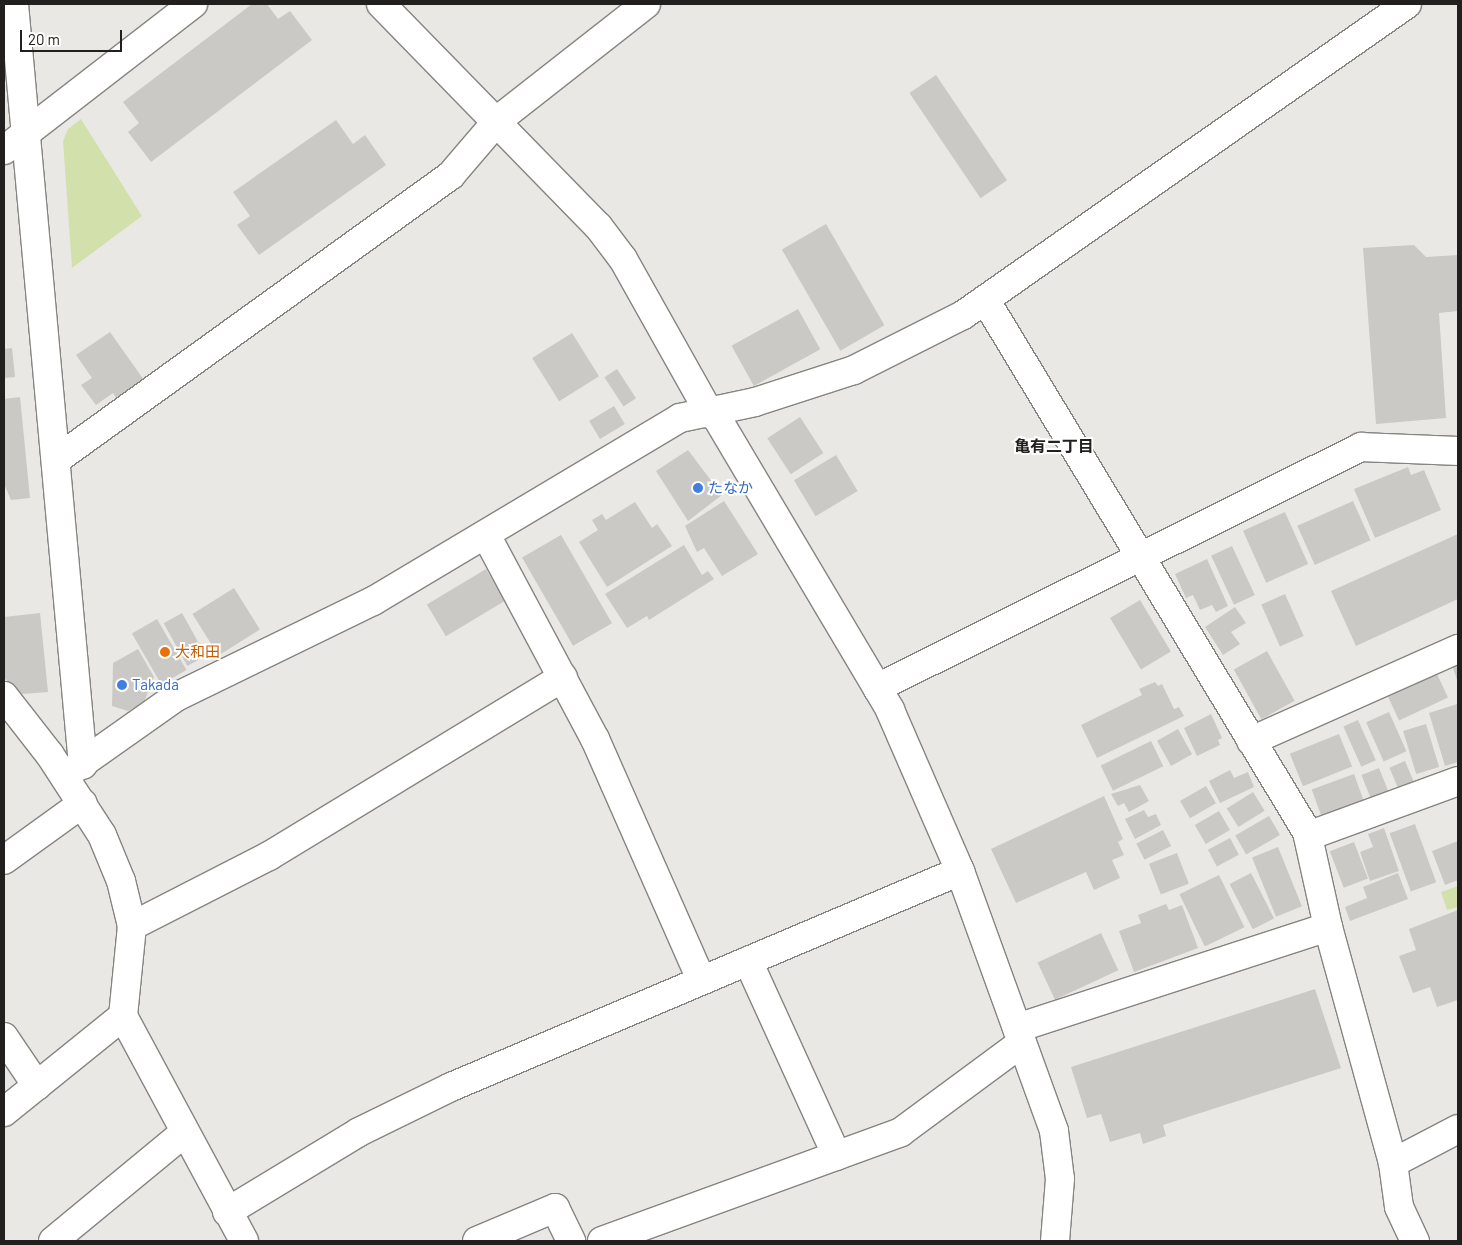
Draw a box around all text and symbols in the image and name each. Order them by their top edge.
scale bar [22,20,125,52]
text: 20 m [28,30,60,48]
district label: 亀有二丁目 [1014,436,1094,456]
place label: たなか [708,479,753,497]
marker: たなか [692,482,704,494]
place label: 大和田 [175,643,220,661]
marker: 大和田 [159,646,171,658]
place label: Takada [132,676,179,694]
marker: Takada [116,679,128,691]

